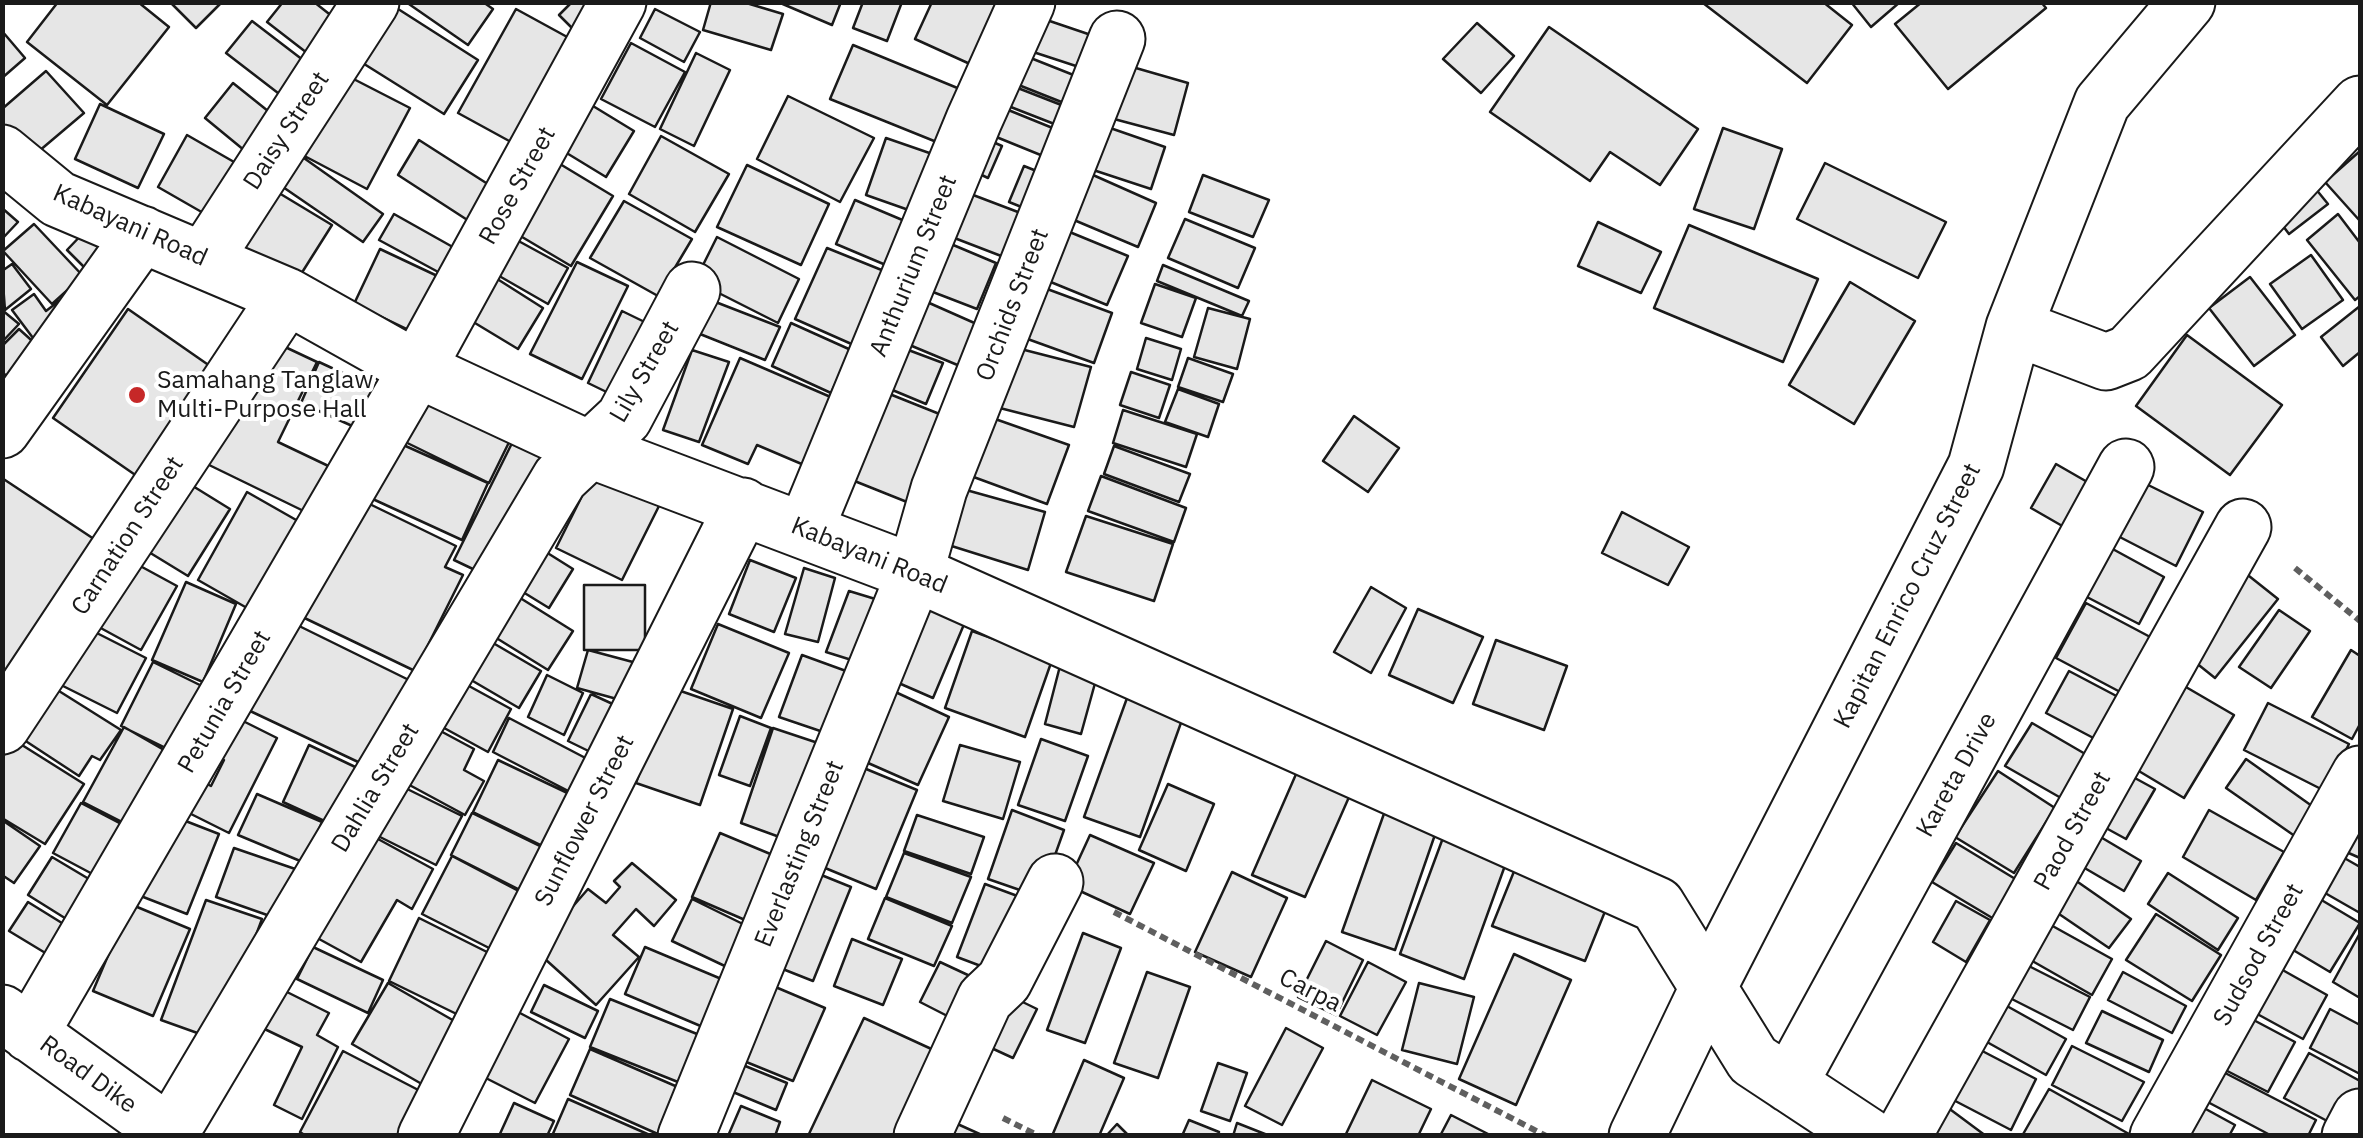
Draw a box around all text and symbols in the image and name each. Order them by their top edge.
street label: Daisy Street [238,66,336,196]
street label: Rose Street [473,122,563,250]
street label: Anthurium Street [864,171,964,361]
street label: Kabayani Road [48,179,212,273]
street label: Orchids Street [970,225,1056,385]
street label: Lily Street [604,316,686,428]
place label: Samahang Tanglaw Multi-Purpose Hall [157,366,373,425]
marker: Samahang Tanglaw Multi-Purpose Hall [126,384,148,406]
street label: Carnation Street [66,451,190,621]
street label: Kapitan Enrico Cruz Street [1828,459,1988,733]
street label: Kabayani Road [786,511,952,601]
street label: Petunia Street [172,625,278,779]
street label: Kareta Drive [1911,708,2003,842]
street label: Dahlia Street [326,718,426,858]
street label: Sunflower Street [529,730,641,912]
street label: Everlasting Street [749,756,851,952]
street label: Paod Street [2028,766,2118,896]
street label: Sudsod Street [2207,878,2311,1032]
street label: Carpa [1274,963,1346,1019]
street label: Road Dike [34,1030,142,1120]

